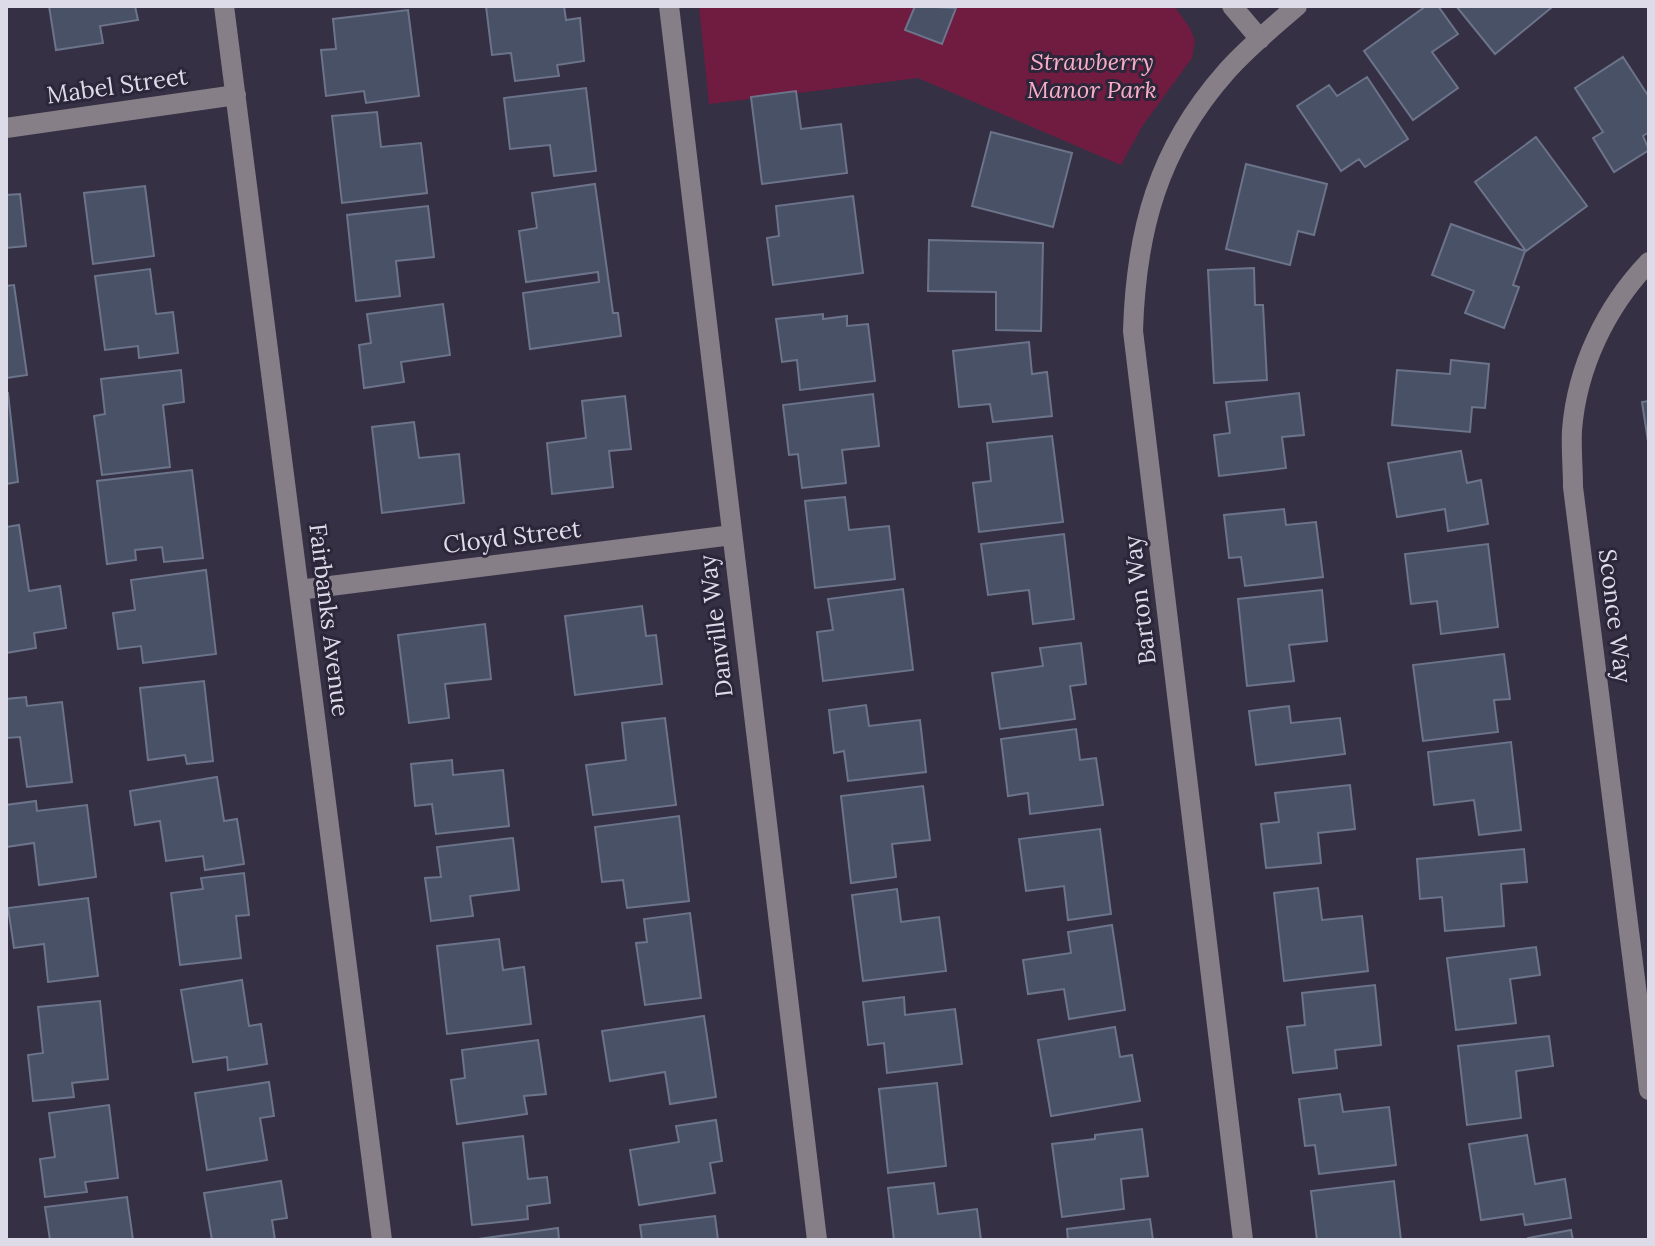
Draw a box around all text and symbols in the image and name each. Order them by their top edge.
park label: Strawberry Manor Park [1027,46,1157,105]
street label: Mabel Street [44,60,190,111]
street label: Cloyd Street [441,513,583,560]
street label: Fairbanks Avenue [302,522,357,718]
street label: Barton Way [1116,533,1163,666]
street label: Sconce Way [1592,547,1639,685]
street label: Danville Way [691,553,740,699]

